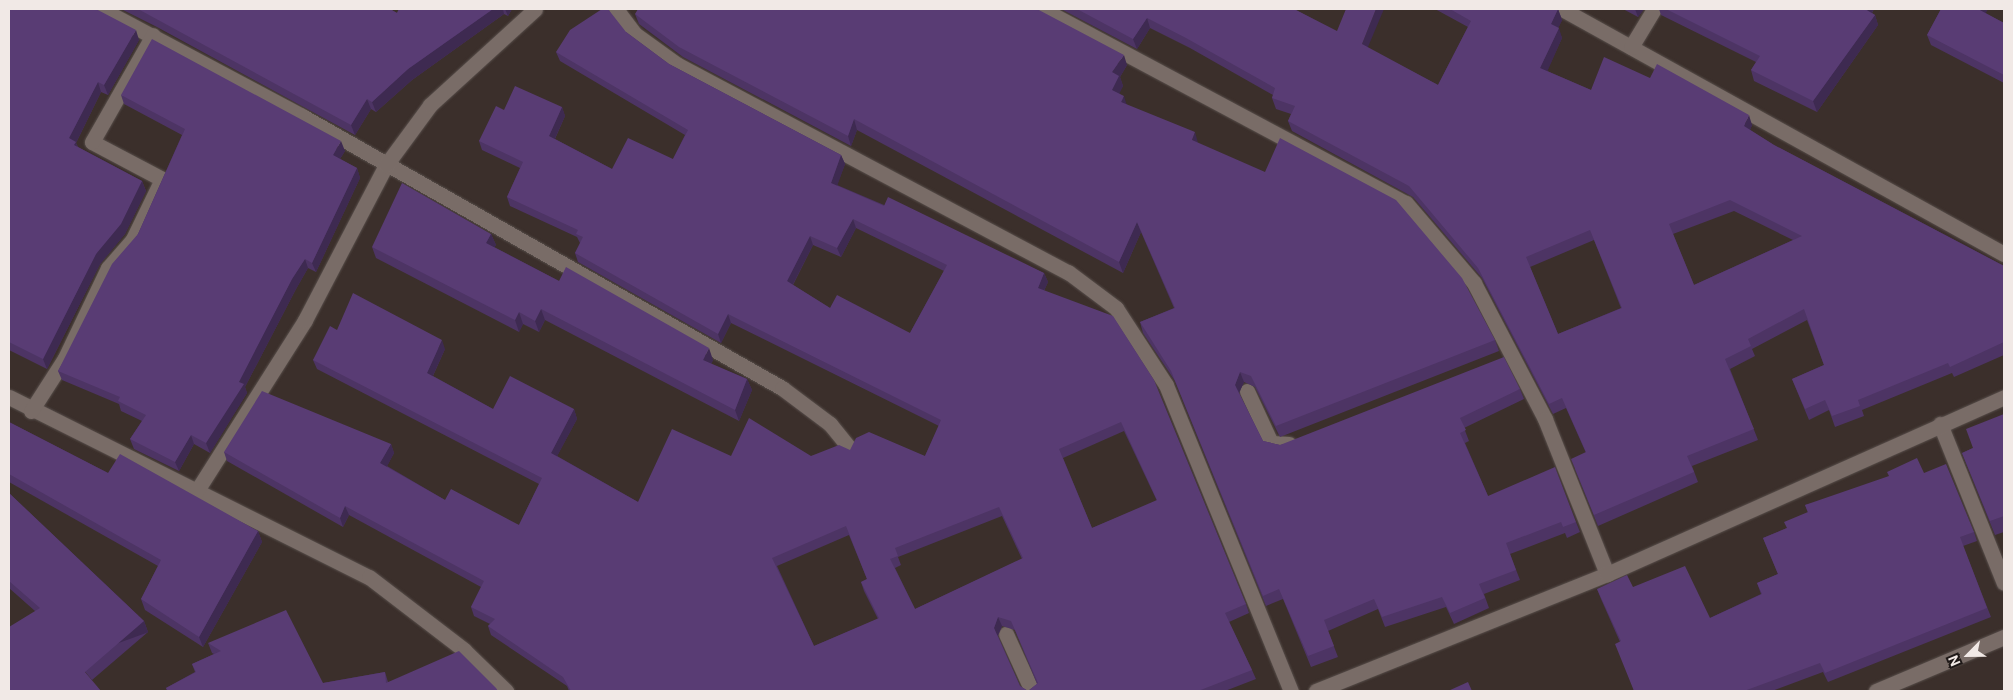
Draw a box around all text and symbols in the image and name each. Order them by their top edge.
north arrow [1943,630,1993,680]
text: N [1944,653,1964,669]

